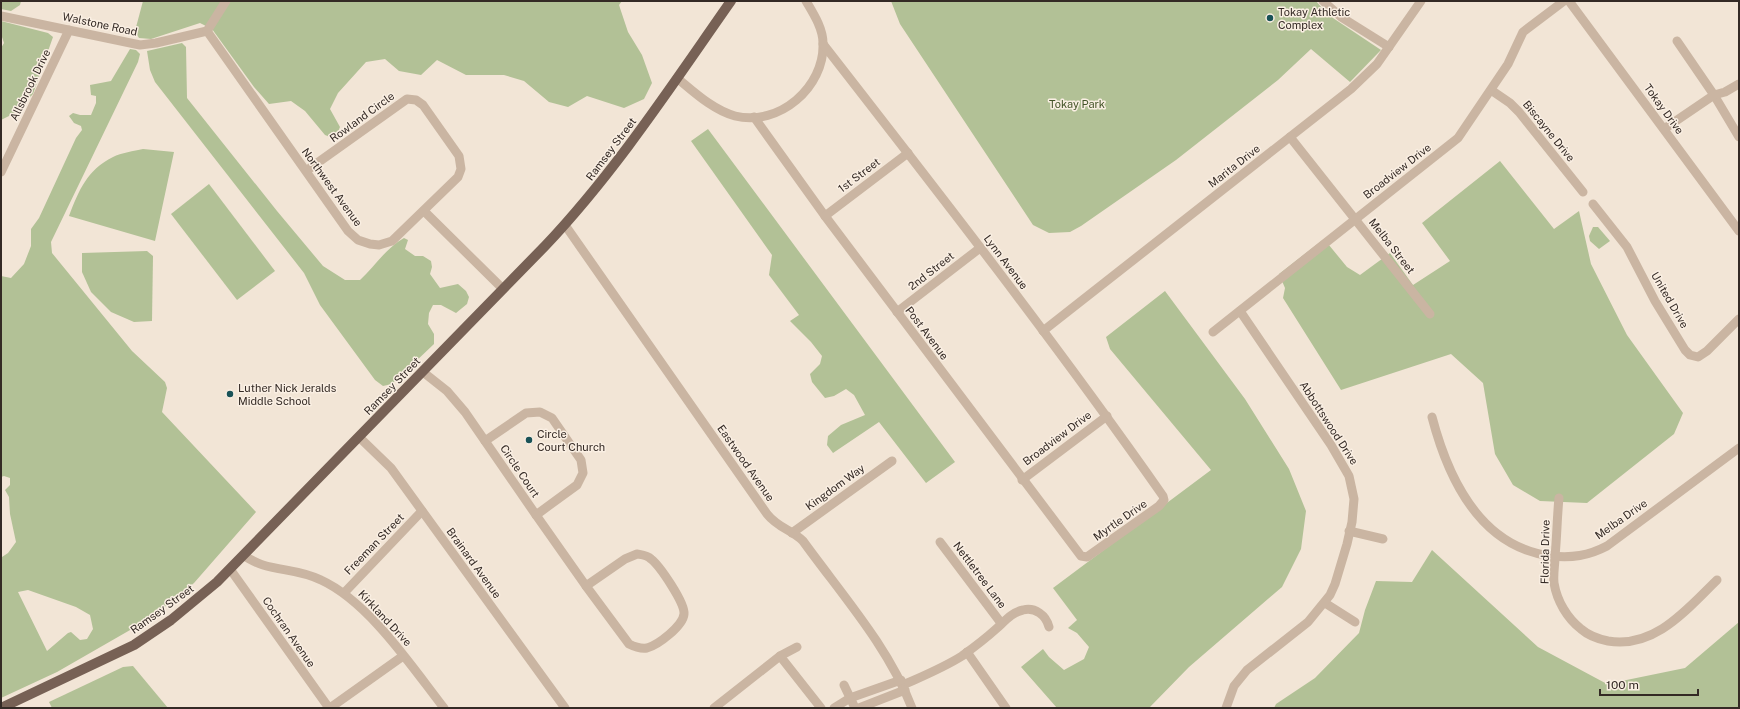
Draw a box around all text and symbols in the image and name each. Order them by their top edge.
place label: Tokay Athletic Complex [1278,6,1350,31]
street label: Walstone Road [61,10,139,38]
marker: Tokay Athletic Complex [1265,13,1275,23]
street label: Allsbrook Drive [7,47,53,123]
street label: Tokay Drive [1642,82,1686,136]
street label: Rowland Circle [327,90,397,144]
park label: Tokay Park [1049,98,1105,110]
street label: Biscayne Drive [1521,98,1577,164]
street label: Ramsey Street [584,115,638,183]
street label: Broadview Drive [1361,141,1433,201]
street label: Marita Drive [1206,142,1262,190]
street label: Northwest Avenue [300,146,364,228]
street label: 1st Street [836,155,882,195]
street label: Melba Street [1367,216,1417,276]
street label: Lynn Avenue [982,232,1030,292]
street label: 2nd Street [906,250,956,292]
street label: United Drive [1649,270,1691,330]
street label: Post Avenue [903,304,951,362]
street label: Ramsey Street [362,355,422,417]
street label: Abbottswood Drive [1298,379,1360,467]
place label: Luther Nick Jeralds Middle School [238,382,337,407]
marker: Luther Nick Jeralds Middle School [225,389,235,399]
street label: Broadview Drive [1021,408,1093,468]
street label: Eastwood Avenue [715,423,777,503]
place label: Circle Court Church [537,428,605,453]
marker: Circle Court Church [524,435,534,445]
street label: Circle Court [498,442,542,500]
street label: Kingdom Way [803,462,867,512]
street label: Myrtle Drive [1091,497,1149,543]
street label: Melba Drive [1593,497,1649,541]
street label: Freeman Street [342,511,406,577]
street label: Florida Drive [1538,520,1552,584]
street label: Brainard Avenue [444,525,504,601]
street label: Nettletree Lane [951,540,1009,610]
street label: Ramsey Street [128,582,196,636]
street label: Kirkland Drive [356,588,414,648]
street label: Cochran Avenue [260,595,318,669]
scale bar [1600,671,1698,697]
text: 100 m [1606,678,1639,692]

